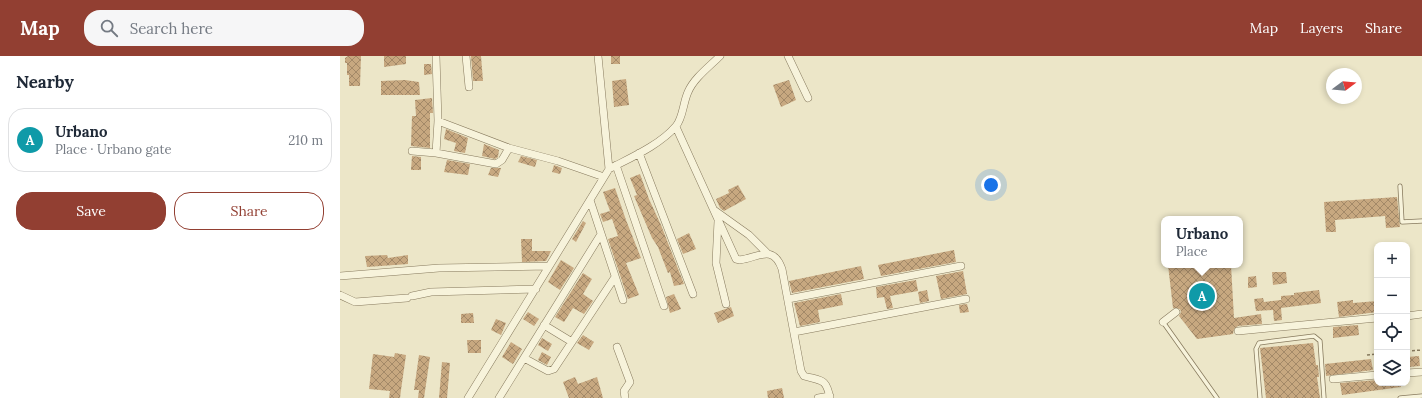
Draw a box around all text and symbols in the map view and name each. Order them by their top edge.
search box [84,10,364,46]
text: Map [20,16,60,40]
icon: search [98,17,120,39]
text: Search here [130,19,213,38]
text: Map [1250,19,1278,37]
text: Layers [1300,19,1343,37]
text: Share [1365,19,1402,37]
north arrow [1326,68,1362,104]
text: Nearby [16,71,74,93]
text: Urbano [55,122,108,141]
text: A [26,132,34,149]
text: 210 m [288,132,323,149]
text: Place · Urbano gate [55,141,171,158]
your location [981,175,1001,195]
button: Save [16,192,166,230]
button: Share [174,192,324,230]
popup [1161,216,1243,268]
text: Urbano [1176,224,1228,243]
map controls [1374,242,1410,386]
button: + [1374,242,1410,278]
text: Place [1176,243,1208,260]
button: − [1374,278,1410,314]
pin: A [1189,281,1215,311]
button: locate [1374,314,1410,350]
button: layers [1374,350,1410,386]

